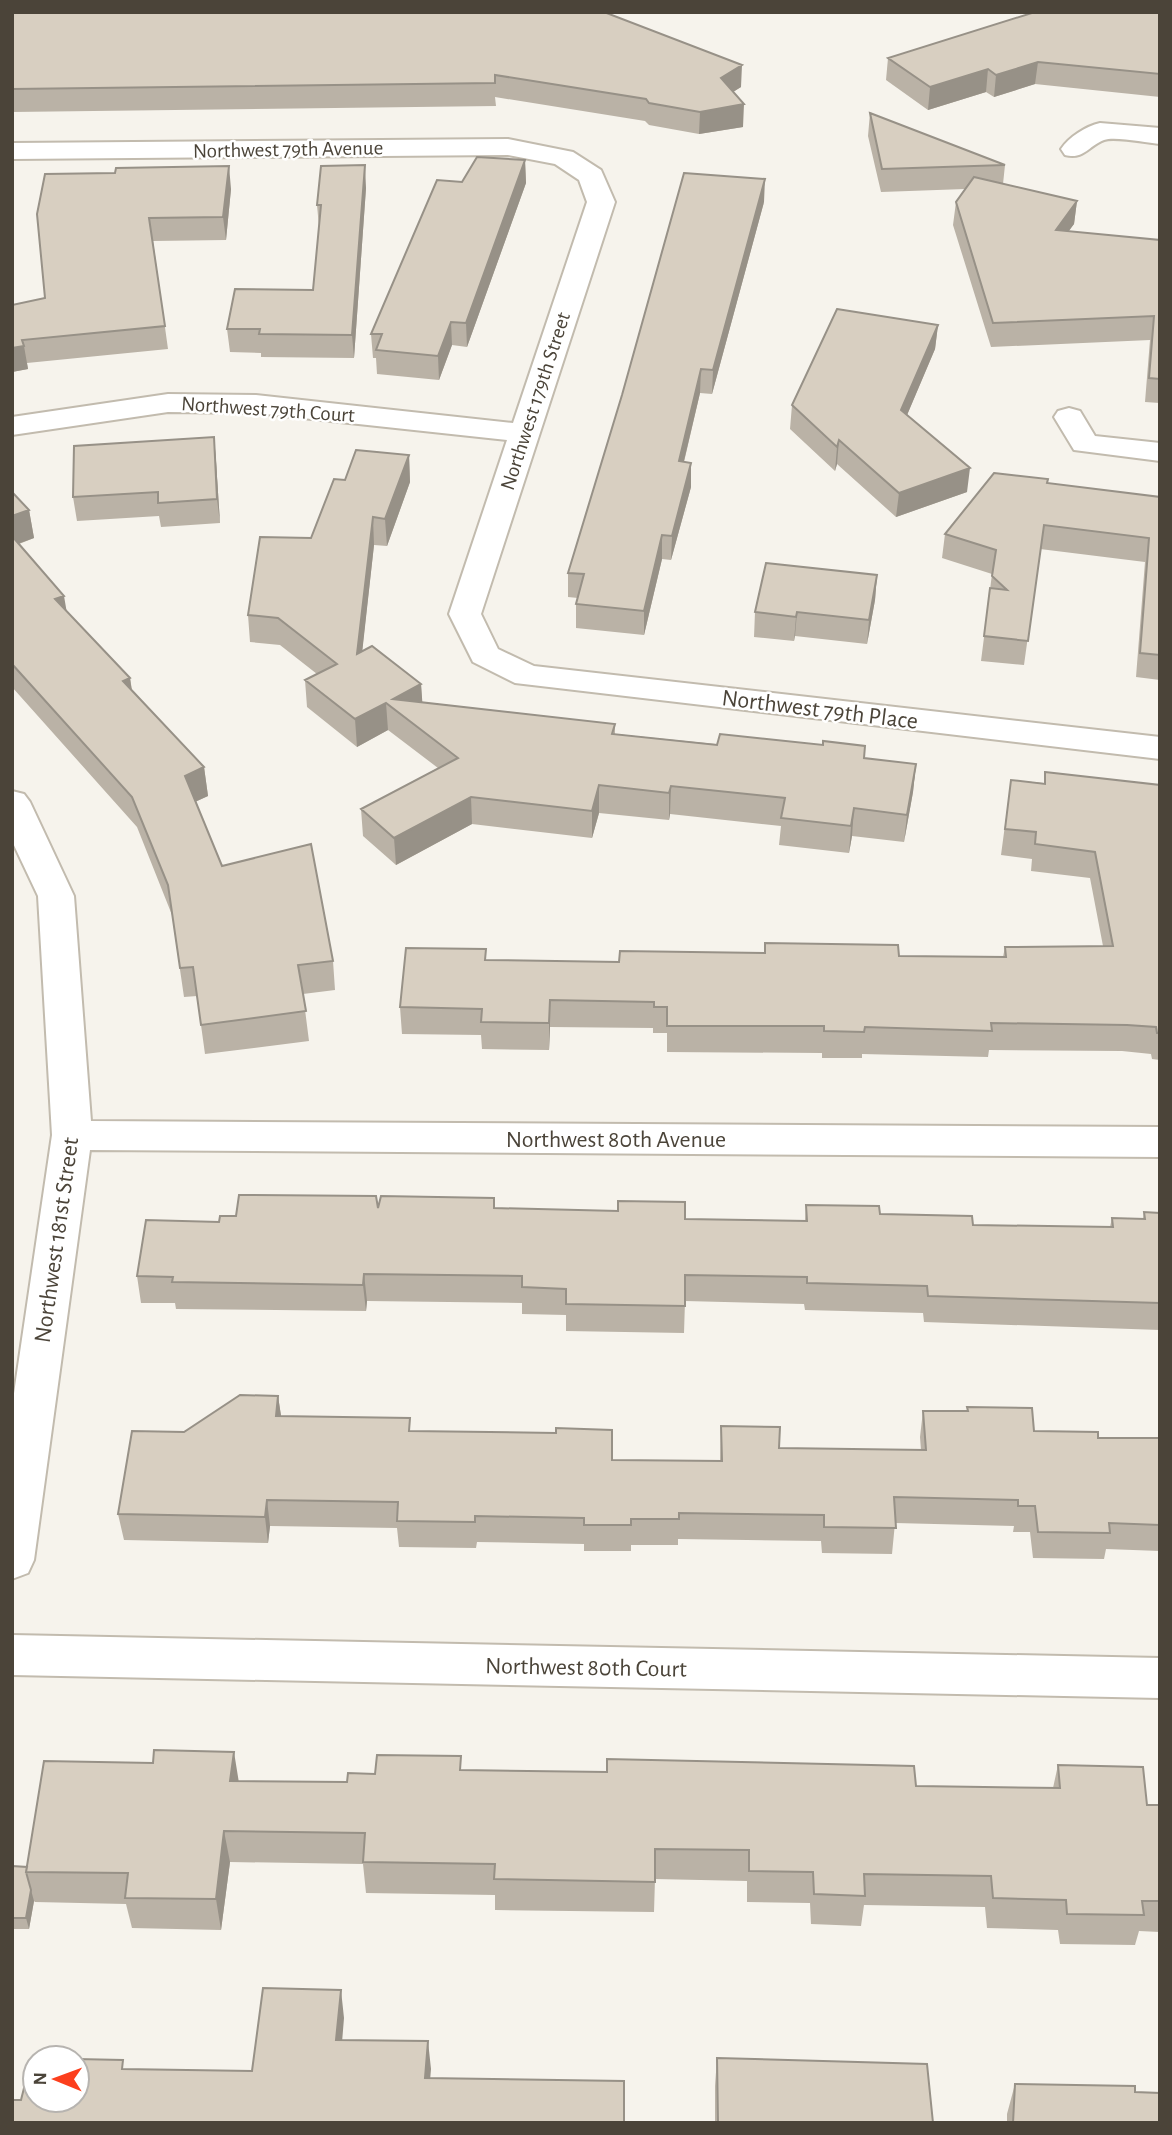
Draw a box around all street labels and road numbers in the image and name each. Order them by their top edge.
street label: Northwest 79th Avenue [193,137,383,162]
street label: Northwest 179th Street [497,309,574,493]
street label: Northwest 79th Court [180,393,356,426]
street label: Northwest 79th Place [720,686,919,734]
street label: Northwest 80th Avenue [506,1128,726,1152]
street label: Northwest 181st Street [31,1136,83,1344]
street label: Northwest 80th Court [485,1654,687,1682]

